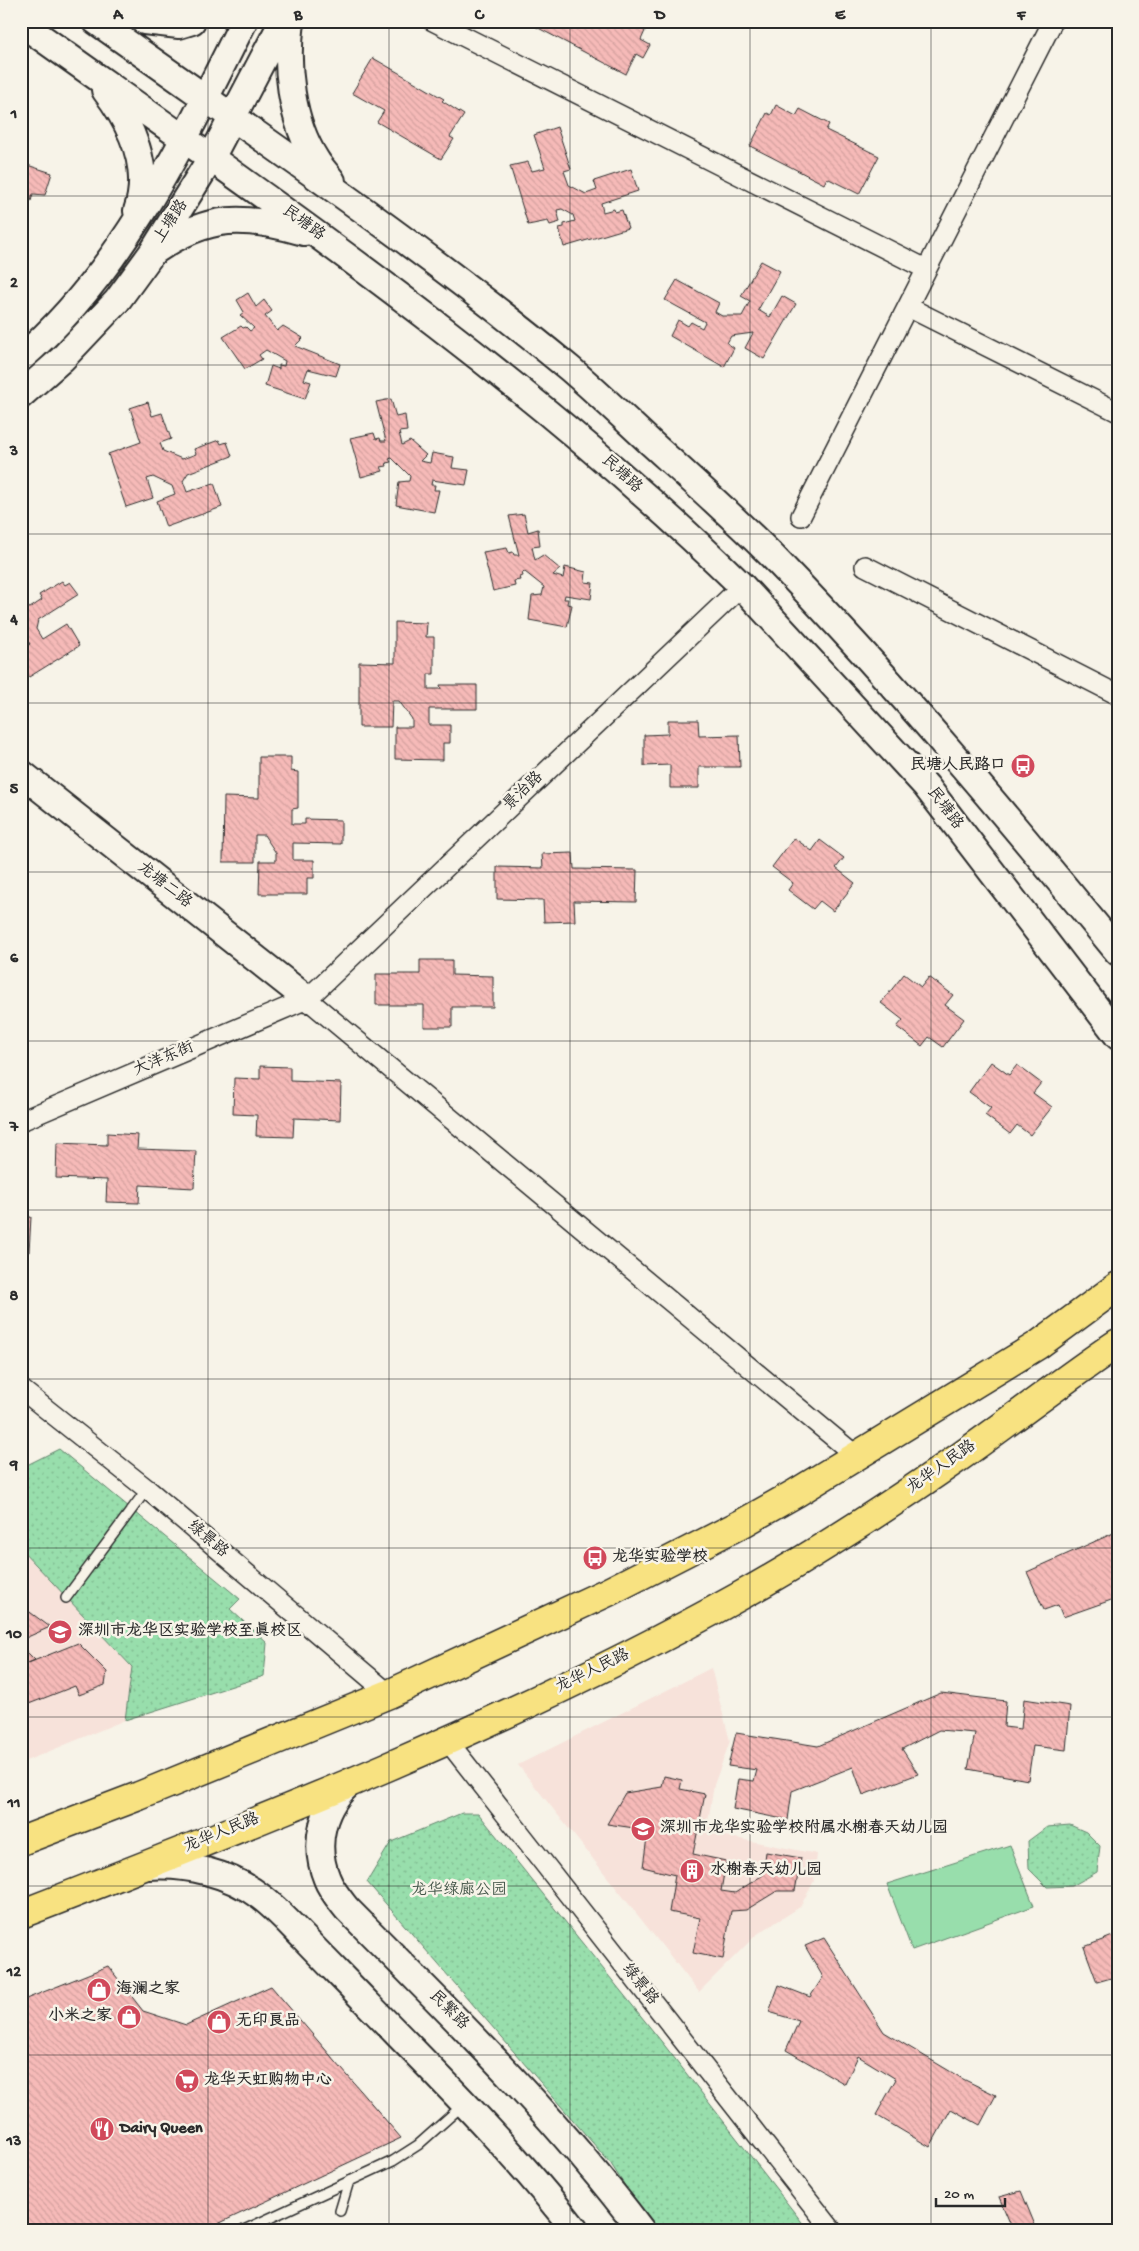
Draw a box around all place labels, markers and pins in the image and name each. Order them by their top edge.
bus stop icon: 民塘人民路口 [1010,753,1036,779]
place label: 民塘人民路口 [910,755,1006,776]
bus stop icon: 龙华实验学校 [582,1545,608,1571]
place label: 龙华实验学校 [612,1547,708,1568]
school or university icon: 深圳市龙华区实验学校至真校区 [47,1619,73,1645]
place label: 深圳市龙华区实验学校至真校区 [78,1621,302,1642]
school or university icon: 深圳市龙华实验学校附属水榭春天幼儿园 [630,1816,656,1842]
place label: 深圳市龙华实验学校附属水榭春天幼儿园 [660,1818,948,1839]
building icon: 水榭春天幼儿园 [679,1858,705,1884]
place label: 水榭春天幼儿园 [710,1860,822,1881]
shop icon: 海澜之家 [86,1977,112,2003]
place label: 海澜之家 [116,1979,180,2000]
shop icon: 小米之家 [116,2004,142,2030]
place label: 小米之家 [48,2006,112,2027]
shop icon: 无印良品 [206,2009,232,2035]
place label: 无印良品 [236,2011,300,2032]
supermarket icon: 龙华天虹购物中心 [174,2068,200,2094]
place label: 龙华天虹购物中心 [204,2070,332,2091]
restaurant icon: Dairy Queen [89,2116,115,2142]
place label: Dairy Queen [118,2120,203,2139]

